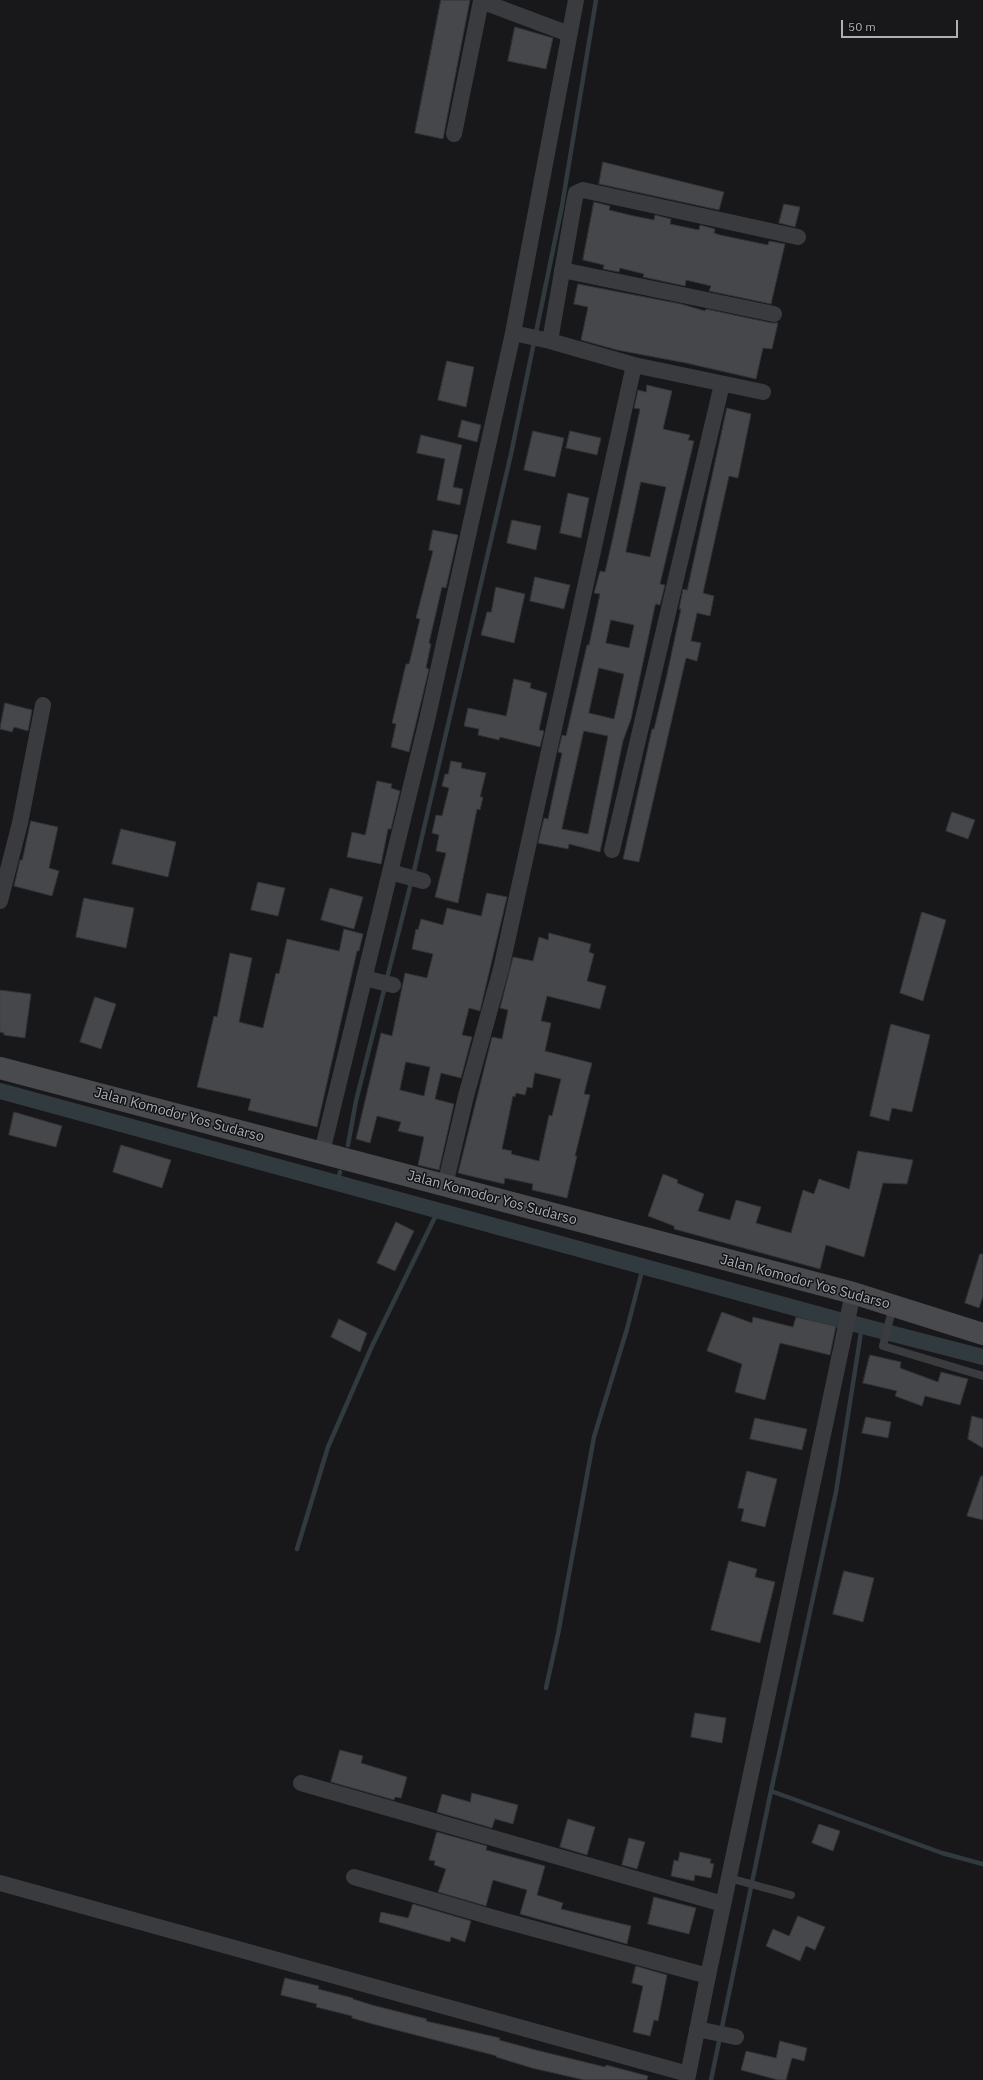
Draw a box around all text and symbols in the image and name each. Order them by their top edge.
scale bar [843,12,960,38]
text: 50 m [848,19,876,34]
street label: Jalan Komodor Yos Sudarso [92,1084,266,1146]
street label: Jalan Komodor Yos Sudarso [405,1167,579,1229]
street label: Jalan Komodor Yos Sudarso [718,1251,892,1313]

